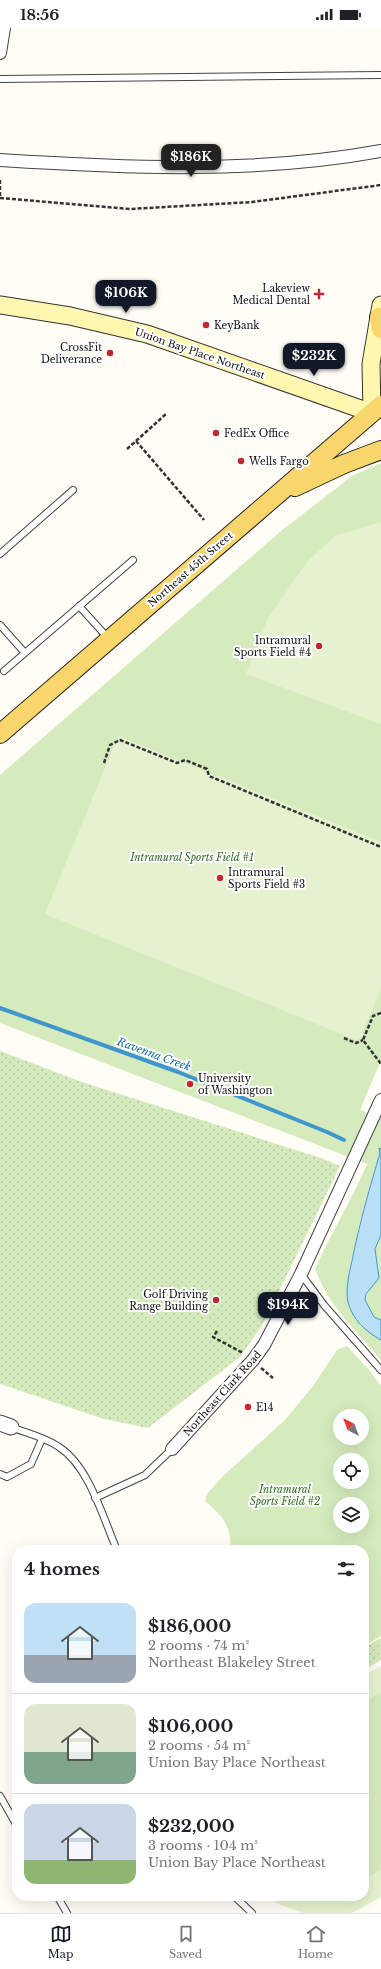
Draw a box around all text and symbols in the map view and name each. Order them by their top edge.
text: 18:56 [20,5,59,24]
pin: $186K [163,144,219,178]
text: $186K [170,148,212,165]
pin: $106K [98,280,154,314]
place label: Lakeview Medical Dental [232,282,310,307]
text: $106K [104,284,148,301]
marker: Lakeview Medical Dental [313,288,325,300]
place label: KeyBank [214,319,260,332]
marker: KeyBank [201,320,211,330]
street label: Union Bay Place Northeast [133,325,267,382]
place label: CrossFit Deliverance [41,341,102,366]
pin: $232K [286,343,342,377]
text: $232K [292,347,336,364]
marker: CrossFit Deliverance [105,348,115,358]
place label: FedEx Office [224,427,289,440]
marker: FedEx Office [211,428,221,438]
place label: Wells Fargo [248,455,309,468]
marker: Wells Fargo [236,456,246,466]
street label: Northeast 45th Street [145,529,236,610]
place label: Intramural Sports Field #4 [234,634,311,659]
marker: Intramural Sports Field #4 [314,641,324,651]
park label: Intramural Sports Field #1 [129,851,254,864]
place label: Intramural Sports Field #3 [228,866,305,891]
marker: Intramural Sports Field #3 [215,873,225,883]
water label: Ravenna Creek [114,1034,193,1074]
place label: University of Washington [198,1072,273,1097]
marker: University of Washington [185,1079,195,1089]
place label: Golf Driving Range Building [129,1288,209,1313]
pin: $194K [260,1292,316,1326]
marker: Golf Driving Range Building [211,1295,221,1305]
text: $194K [267,1296,309,1313]
street label: Northeast Clark Road [181,1348,264,1439]
place label: E14 [256,1401,274,1414]
marker: E14 [243,1402,253,1412]
north arrow [333,1409,369,1445]
map controls [333,1409,369,1533]
button: locate [333,1453,369,1489]
park label: Intramural Sports Field #2 [250,1483,320,1508]
button: layers [333,1497,369,1533]
icon: filters [335,1558,357,1580]
text: 4 homes [24,1559,100,1580]
text: $186,000 [148,1616,231,1637]
icon: home [56,1619,104,1667]
text: 2 rooms · 74 m² [148,1637,249,1654]
text: Northeast Blakeley Street [148,1654,316,1671]
text: $106,000 [148,1716,233,1737]
icon: home [56,1720,104,1768]
text: 2 rooms · 54 m² [148,1737,250,1754]
text: Union Bay Place Northeast [148,1754,326,1771]
text: $232,000 [148,1816,235,1837]
icon: home [56,1820,104,1868]
text: 3 rooms · 104 m² [148,1837,258,1854]
text: Union Bay Place Northeast [148,1854,326,1871]
tab: Map [48,1923,73,1961]
tab: Saved [169,1923,202,1961]
tab: Home [298,1923,333,1961]

